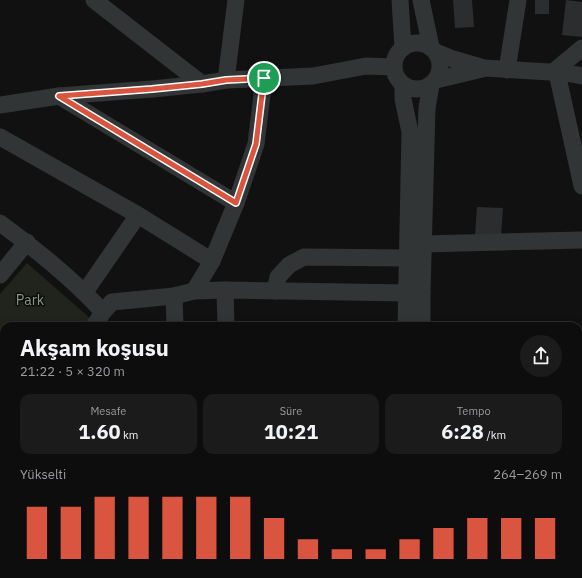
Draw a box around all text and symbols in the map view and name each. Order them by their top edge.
pin [247,61,281,95]
icon: arrive [253,67,275,89]
park label: Park [16,291,45,309]
text: Akşam koşusu [20,333,169,362]
button: share [520,335,562,377]
text: 21:22 · 5 × 320 m [20,363,125,380]
text: Mesafe [90,404,126,418]
text: Süre [280,404,302,418]
text: Tempo [457,404,491,418]
text: 1.60 [78,418,120,445]
text: 10:21 [264,418,318,445]
text: 6:28 [441,418,484,445]
text: km [120,428,138,442]
text: /km [484,428,506,442]
text: Yükselti [20,466,66,483]
text: 264–269 m [493,466,562,483]

